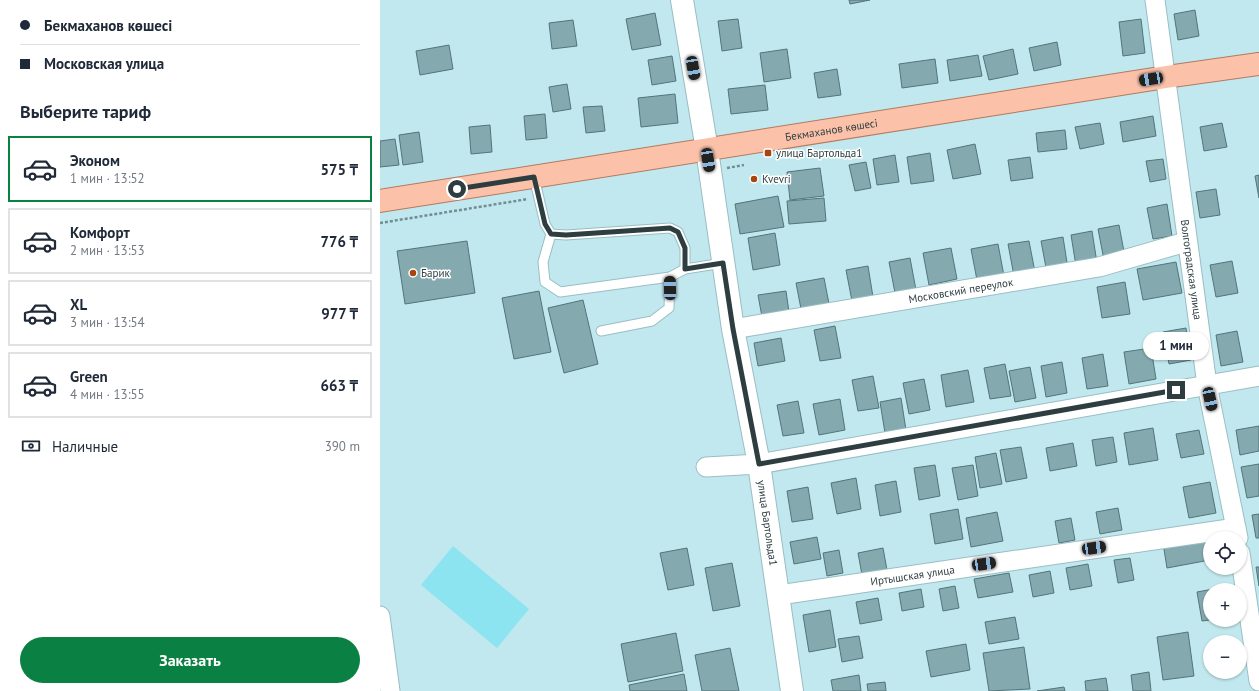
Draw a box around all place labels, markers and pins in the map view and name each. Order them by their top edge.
place label: улица Бартольда1 [776,146,862,160]
marker: улица Бартольда1 [763,148,773,158]
place label: Kvevri [762,172,791,186]
marker: Kvevri [749,174,759,184]
place label: Барик [421,266,450,280]
marker: Барик [408,268,418,278]

